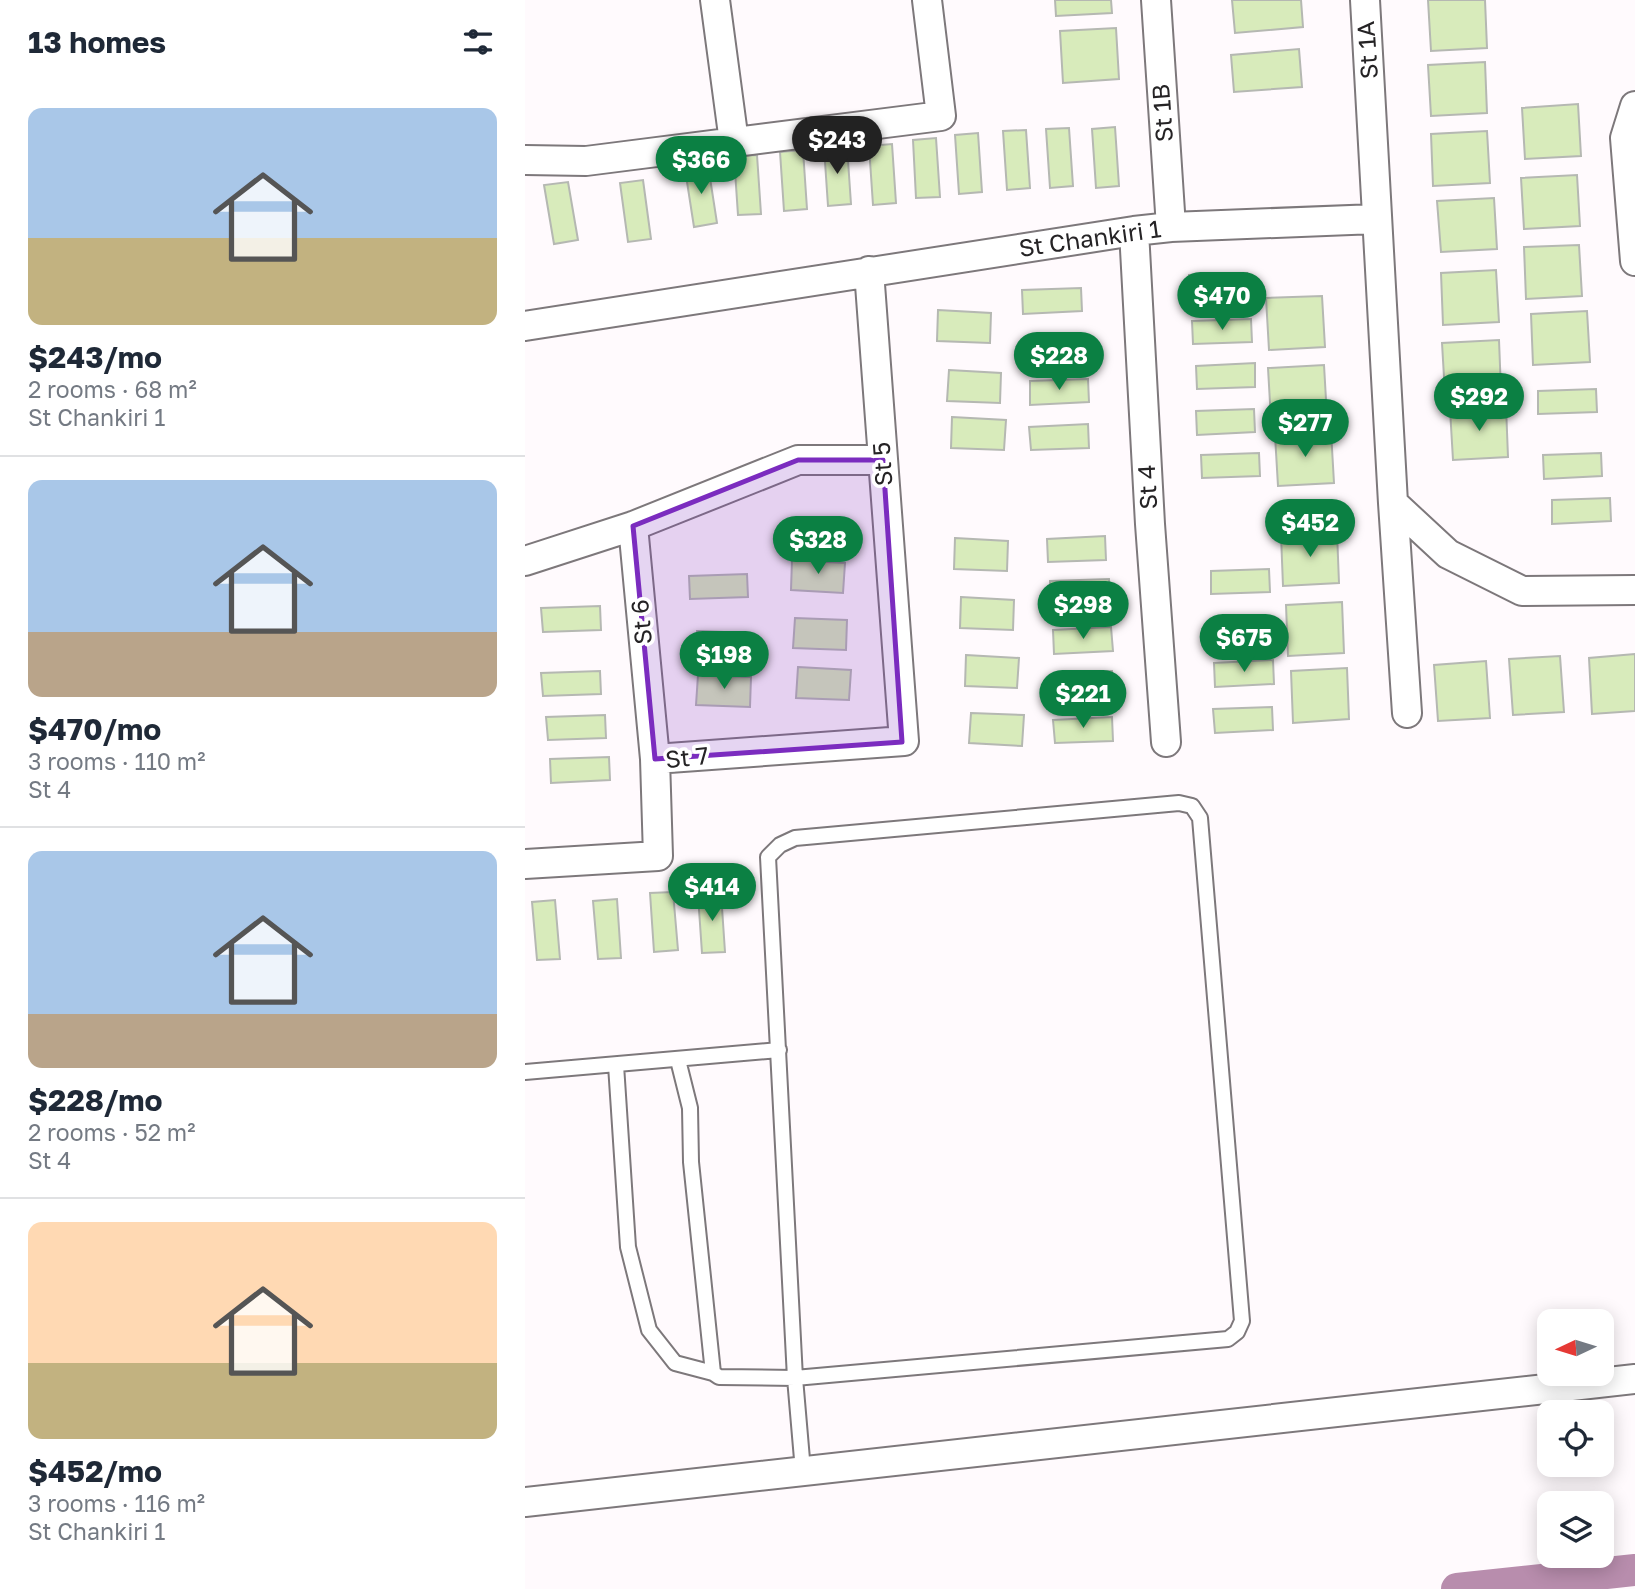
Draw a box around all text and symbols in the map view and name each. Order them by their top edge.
street label: St 1A [1350,20,1383,80]
icon: filters [459,23,497,61]
text: 13 homes [28,24,166,60]
street label: St 1B [1145,83,1178,143]
pin: $243 [796,116,878,176]
text: $243 [808,125,866,153]
pin: $366 [660,136,742,196]
text: $366 [672,145,730,173]
icon: home [200,154,326,280]
street label: St Chankiri 1 [1017,213,1163,262]
pin: $470 [1181,272,1263,332]
text: $470 [1193,281,1251,309]
pin: $228 [1018,332,1100,392]
text: $243/mo [28,339,162,375]
text: $228 [1030,341,1088,369]
pin: $292 [1438,374,1520,433]
text: 2 rooms · 68 m² [28,375,197,403]
text: $292 [1450,382,1508,410]
pin: $277 [1264,400,1346,459]
text: St Chankiri 1 [28,403,165,431]
text: $277 [1278,408,1332,436]
street label: St 5 [865,441,898,487]
street label: St 4 [1131,464,1162,510]
pin: $452 [1269,500,1351,559]
text: $452 [1281,508,1339,536]
pin: $328 [777,516,859,576]
text: $328 [789,525,847,553]
icon: home [200,526,326,652]
pin: $298 [1042,582,1124,641]
text: $298 [1054,590,1112,618]
street label: St 6 [624,598,657,646]
pin: $675 [1203,614,1285,674]
text: $675 [1216,623,1272,651]
pin: $198 [683,632,765,691]
text: $198 [696,640,752,668]
pin: $221 [1042,670,1124,730]
text: $221 [1055,679,1111,707]
text: $470/mo [28,711,161,747]
street label: St 7 [664,740,710,773]
text: 3 rooms · 110 m² [28,747,205,775]
text: St 4 [28,775,71,803]
pin: $414 [671,864,753,923]
text: $414 [684,872,740,900]
icon: home [200,897,326,1023]
text: $228/mo [28,1082,163,1118]
text: 2 rooms · 52 m² [28,1118,195,1146]
text: St 4 [28,1146,71,1174]
icon: home [200,1268,326,1394]
north arrow [1537,1309,1613,1386]
map controls [1537,1309,1614,1568]
button: locate [1537,1400,1614,1477]
text: $452/mo [28,1453,162,1489]
text: 3 rooms · 116 m² [28,1489,205,1517]
button: layers [1537,1491,1614,1568]
text: St Chankiri 1 [28,1517,165,1545]

